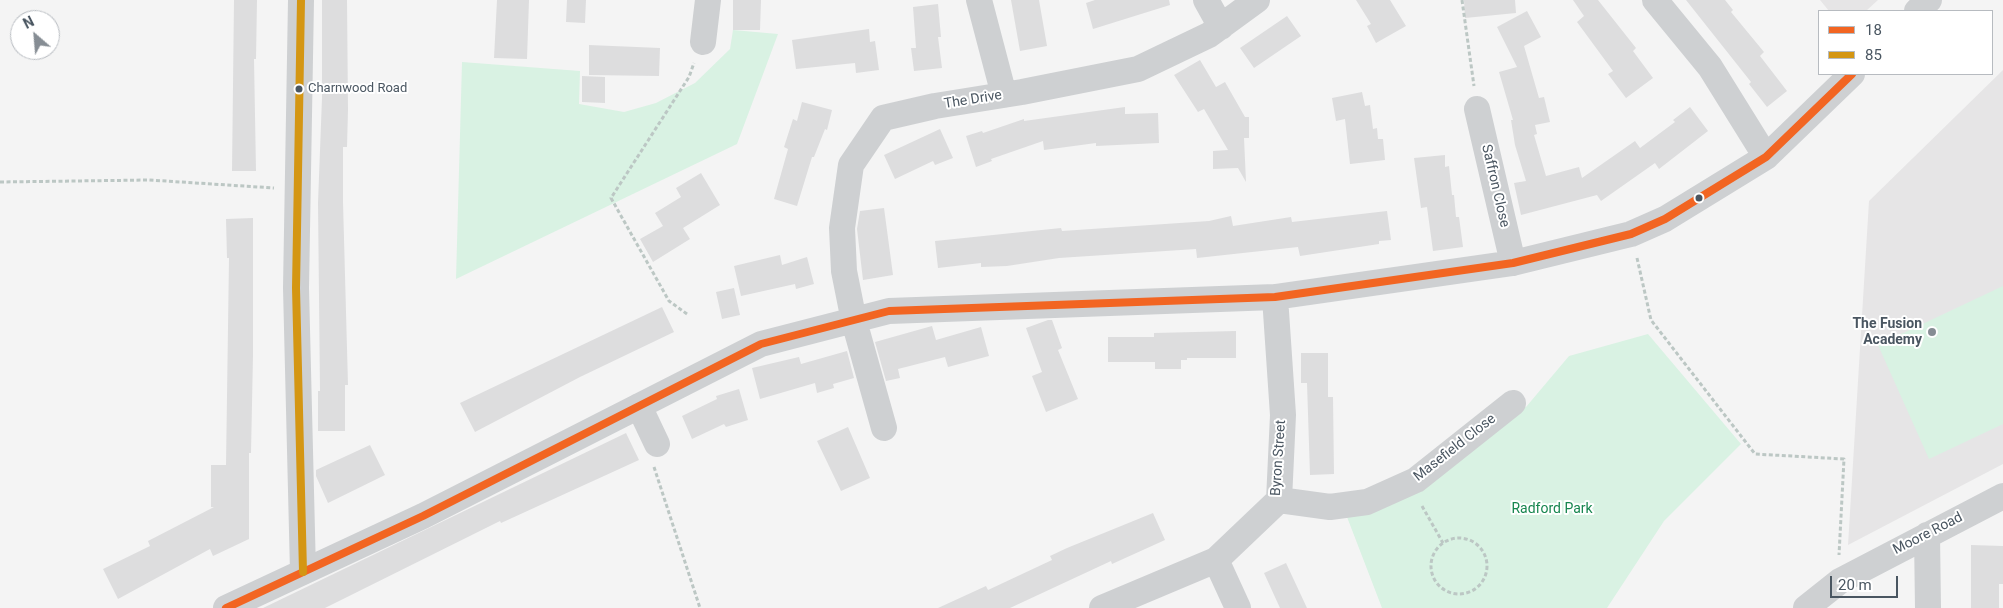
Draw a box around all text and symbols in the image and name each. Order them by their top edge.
north arrow [10,10,60,60]
legend [1818,10,1993,75]
text: N [21,13,37,32]
text: 18 [1865,21,1882,39]
text: 85 [1865,46,1882,64]
place label: Charnwood Road [308,81,407,97]
marker: Charnwood Road [294,84,304,94]
street label: The Drive [943,87,1003,113]
street label: Saffron Close [1477,143,1513,229]
unlabelled marker [1694,193,1704,203]
place label: The Fusion Academy [1852,316,1922,348]
marker: The Fusion Academy [1926,326,1938,338]
street label: Masefield Close [1411,411,1499,485]
street label: Byron Street [1268,419,1290,497]
park label: Radford Park [1511,501,1593,517]
street label: Moore Road [1890,509,1966,559]
scale bar [1833,566,1900,598]
text: 20 m [1838,576,1872,594]

